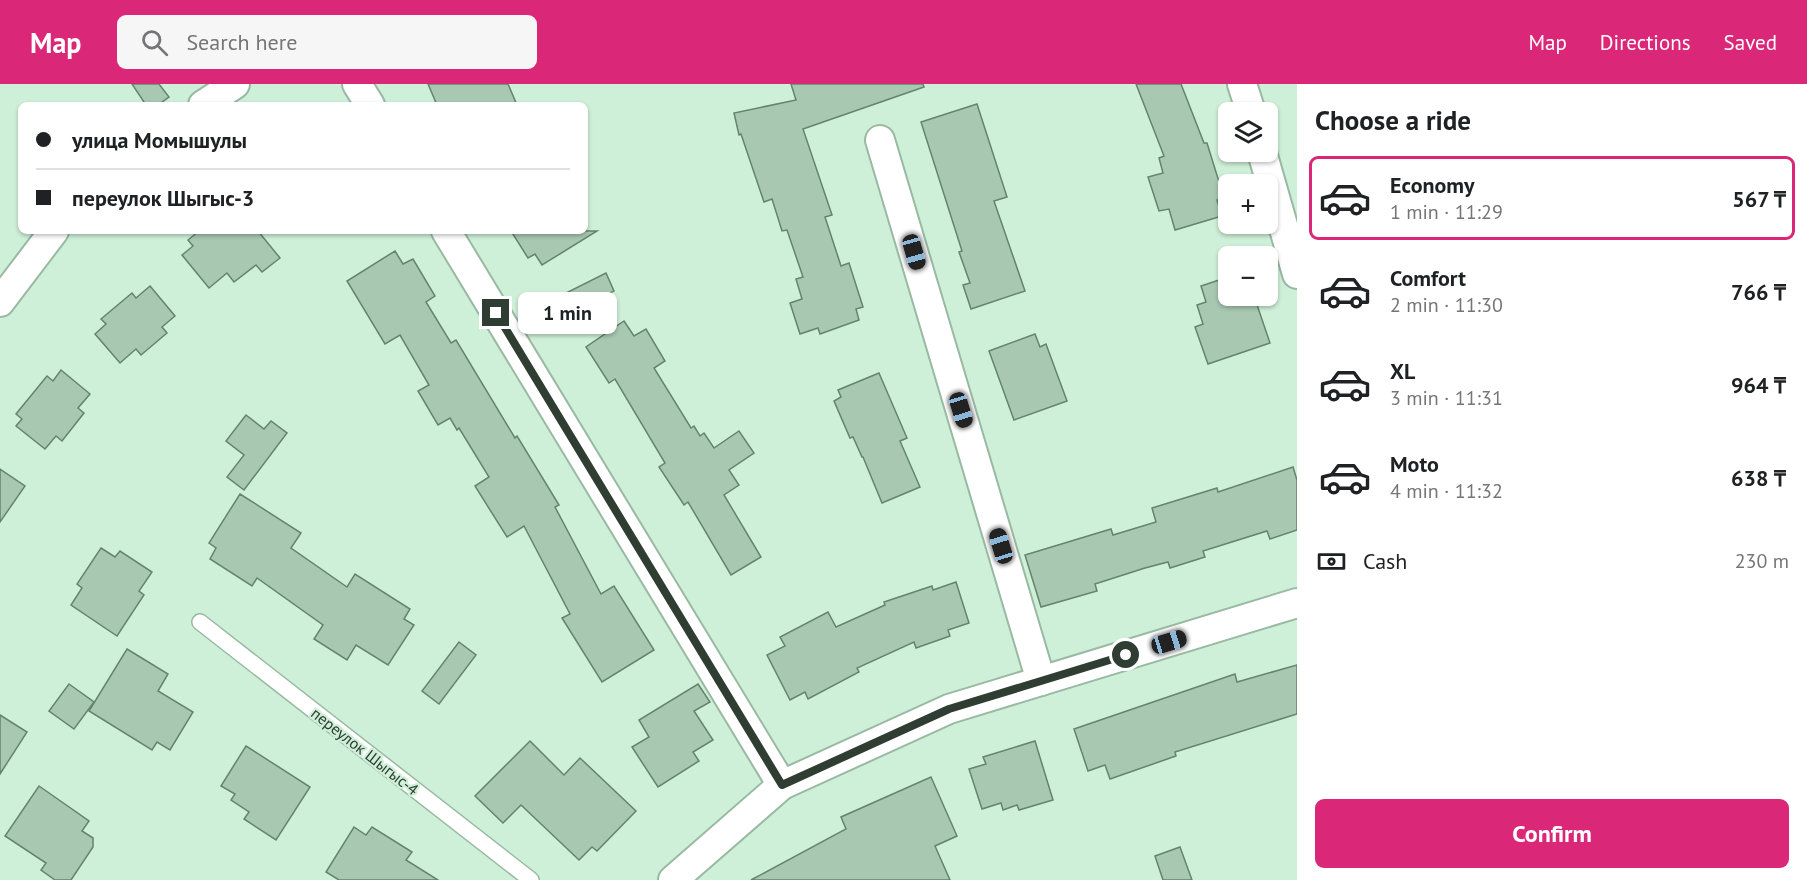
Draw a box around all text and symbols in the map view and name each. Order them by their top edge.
search box [117,15,537,69]
text: Map [30,24,81,61]
icon: search [138,26,171,59]
text: Search here [186,28,297,56]
text: Map [1528,29,1567,56]
text: Directions [1600,29,1691,56]
text: Saved [1724,29,1777,56]
map controls [1218,102,1278,306]
button: layers [1218,102,1278,162]
text: Choose a ride [1315,103,1471,137]
text: улица Момышулы [72,126,247,154]
icon: car [1318,171,1372,225]
text: Economy [1390,171,1474,199]
button: + [1218,174,1278,234]
text: переулок Шыгыс-3 [72,184,254,212]
text: 567 ₸ [1732,185,1786,213]
text: 1 min · 11:29 [1390,199,1503,225]
car [900,232,928,272]
button: − [1218,246,1278,306]
icon: car [1318,264,1372,318]
text: Comfort [1390,264,1466,292]
text: 766 ₸ [1731,278,1786,306]
callout: 1 min [517,292,616,334]
text: 2 min · 11:30 [1390,292,1503,318]
route end [482,299,509,326]
text: 1 min [543,300,592,326]
icon: car [1318,357,1372,411]
text: XL [1390,357,1415,385]
text: 964 ₸ [1731,371,1786,399]
text: 3 min · 11:31 [1390,385,1503,411]
car [947,390,975,430]
icon: car [1318,450,1372,504]
text: Moto [1390,450,1439,478]
text: 638 ₸ [1731,464,1786,492]
text: 4 min · 11:32 [1390,478,1503,504]
car [987,526,1015,566]
icon: cash [1315,545,1348,578]
text: Cash [1363,547,1407,575]
text: 230 m [1735,548,1789,574]
car [1149,628,1189,656]
route start [1112,641,1139,668]
street label: переулок Шыгыс-4 [307,703,423,799]
button: Confirm [1315,799,1789,868]

